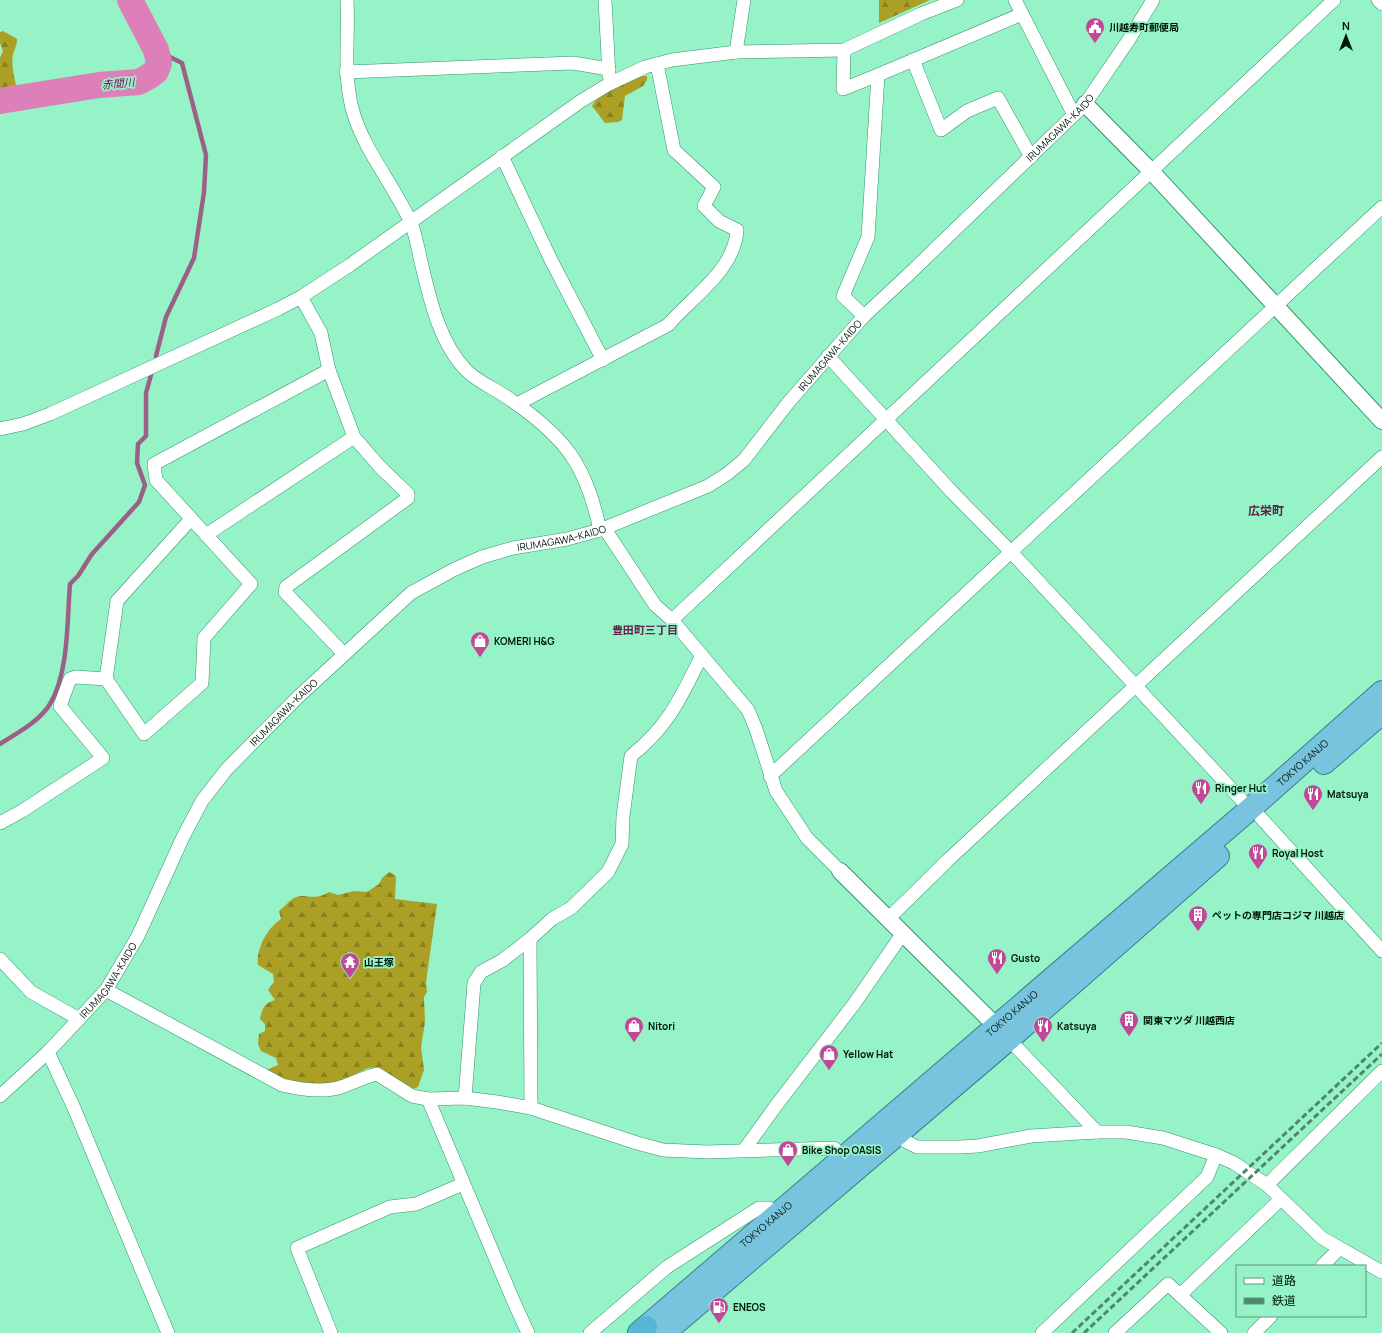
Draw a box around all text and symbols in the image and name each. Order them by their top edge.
public building icon: 川越寿町郵便局 [1084,16,1106,44]
north arrow [1326,16,1366,56]
text: N [1342,18,1350,33]
place label: 川越寿町郵便局 [1109,20,1179,34]
water label: 赤間川 [101,74,136,92]
street label: IRUMAGAWA-KAIDO [1023,91,1097,164]
street label: IRUMAGAWA-KAIDO [795,317,865,394]
district label: 広栄町 [1248,502,1284,519]
street label: IRUMAGAWA-KAIDO [516,521,608,554]
district label: 豊田町三丁目 [612,622,678,637]
shop icon: KOMERI H&G [469,630,491,658]
place label: KOMERI H&G [494,634,555,648]
street label: IRUMAGAWA-KAIDO [247,675,321,749]
street label: TOKYO KANJO [1274,736,1331,789]
restaurant icon: Ringer Hut [1190,777,1212,805]
place label: Ringer Hut [1215,781,1267,795]
restaurant icon: Matsuya [1302,783,1324,811]
place label: Matsuya [1327,787,1369,801]
restaurant icon: Royal Host [1247,842,1269,870]
place label: Royal Host [1272,846,1324,860]
building icon: ペットの専門店コジマ 川越店 [1187,904,1209,932]
place label: ペットの専門店コジマ 川越店 [1212,908,1344,922]
street label: IRUMAGAWA-KAIDO [76,940,140,1021]
restaurant icon: Gusto [986,947,1008,975]
temple icon: 山王塚 [339,951,361,979]
place label: Gusto [1011,951,1040,965]
place label: 山王塚 [364,955,394,969]
street label: TOKYO KANJO [983,987,1041,1040]
building icon: 関東マツダ 川越西店 [1118,1009,1140,1037]
place label: 関東マツダ 川越西店 [1143,1013,1235,1027]
shop icon: Nitori [623,1015,645,1043]
restaurant icon: Katsuya [1032,1015,1054,1043]
place label: Nitori [648,1019,675,1033]
place label: Katsuya [1057,1019,1097,1033]
shop icon: Yellow Hat [818,1043,840,1071]
place label: Yellow Hat [843,1047,893,1061]
shop icon: Bike Shop OASIS [777,1139,799,1167]
place label: Bike Shop OASIS [802,1143,882,1157]
street label: TOKYO KANJO [737,1198,795,1251]
legend [1236,1265,1366,1317]
text: 道路 [1272,1272,1296,1289]
text: 鉄道 [1272,1292,1296,1309]
fuel station icon: ENEOS [708,1296,730,1324]
place label: ENEOS [733,1300,766,1314]

